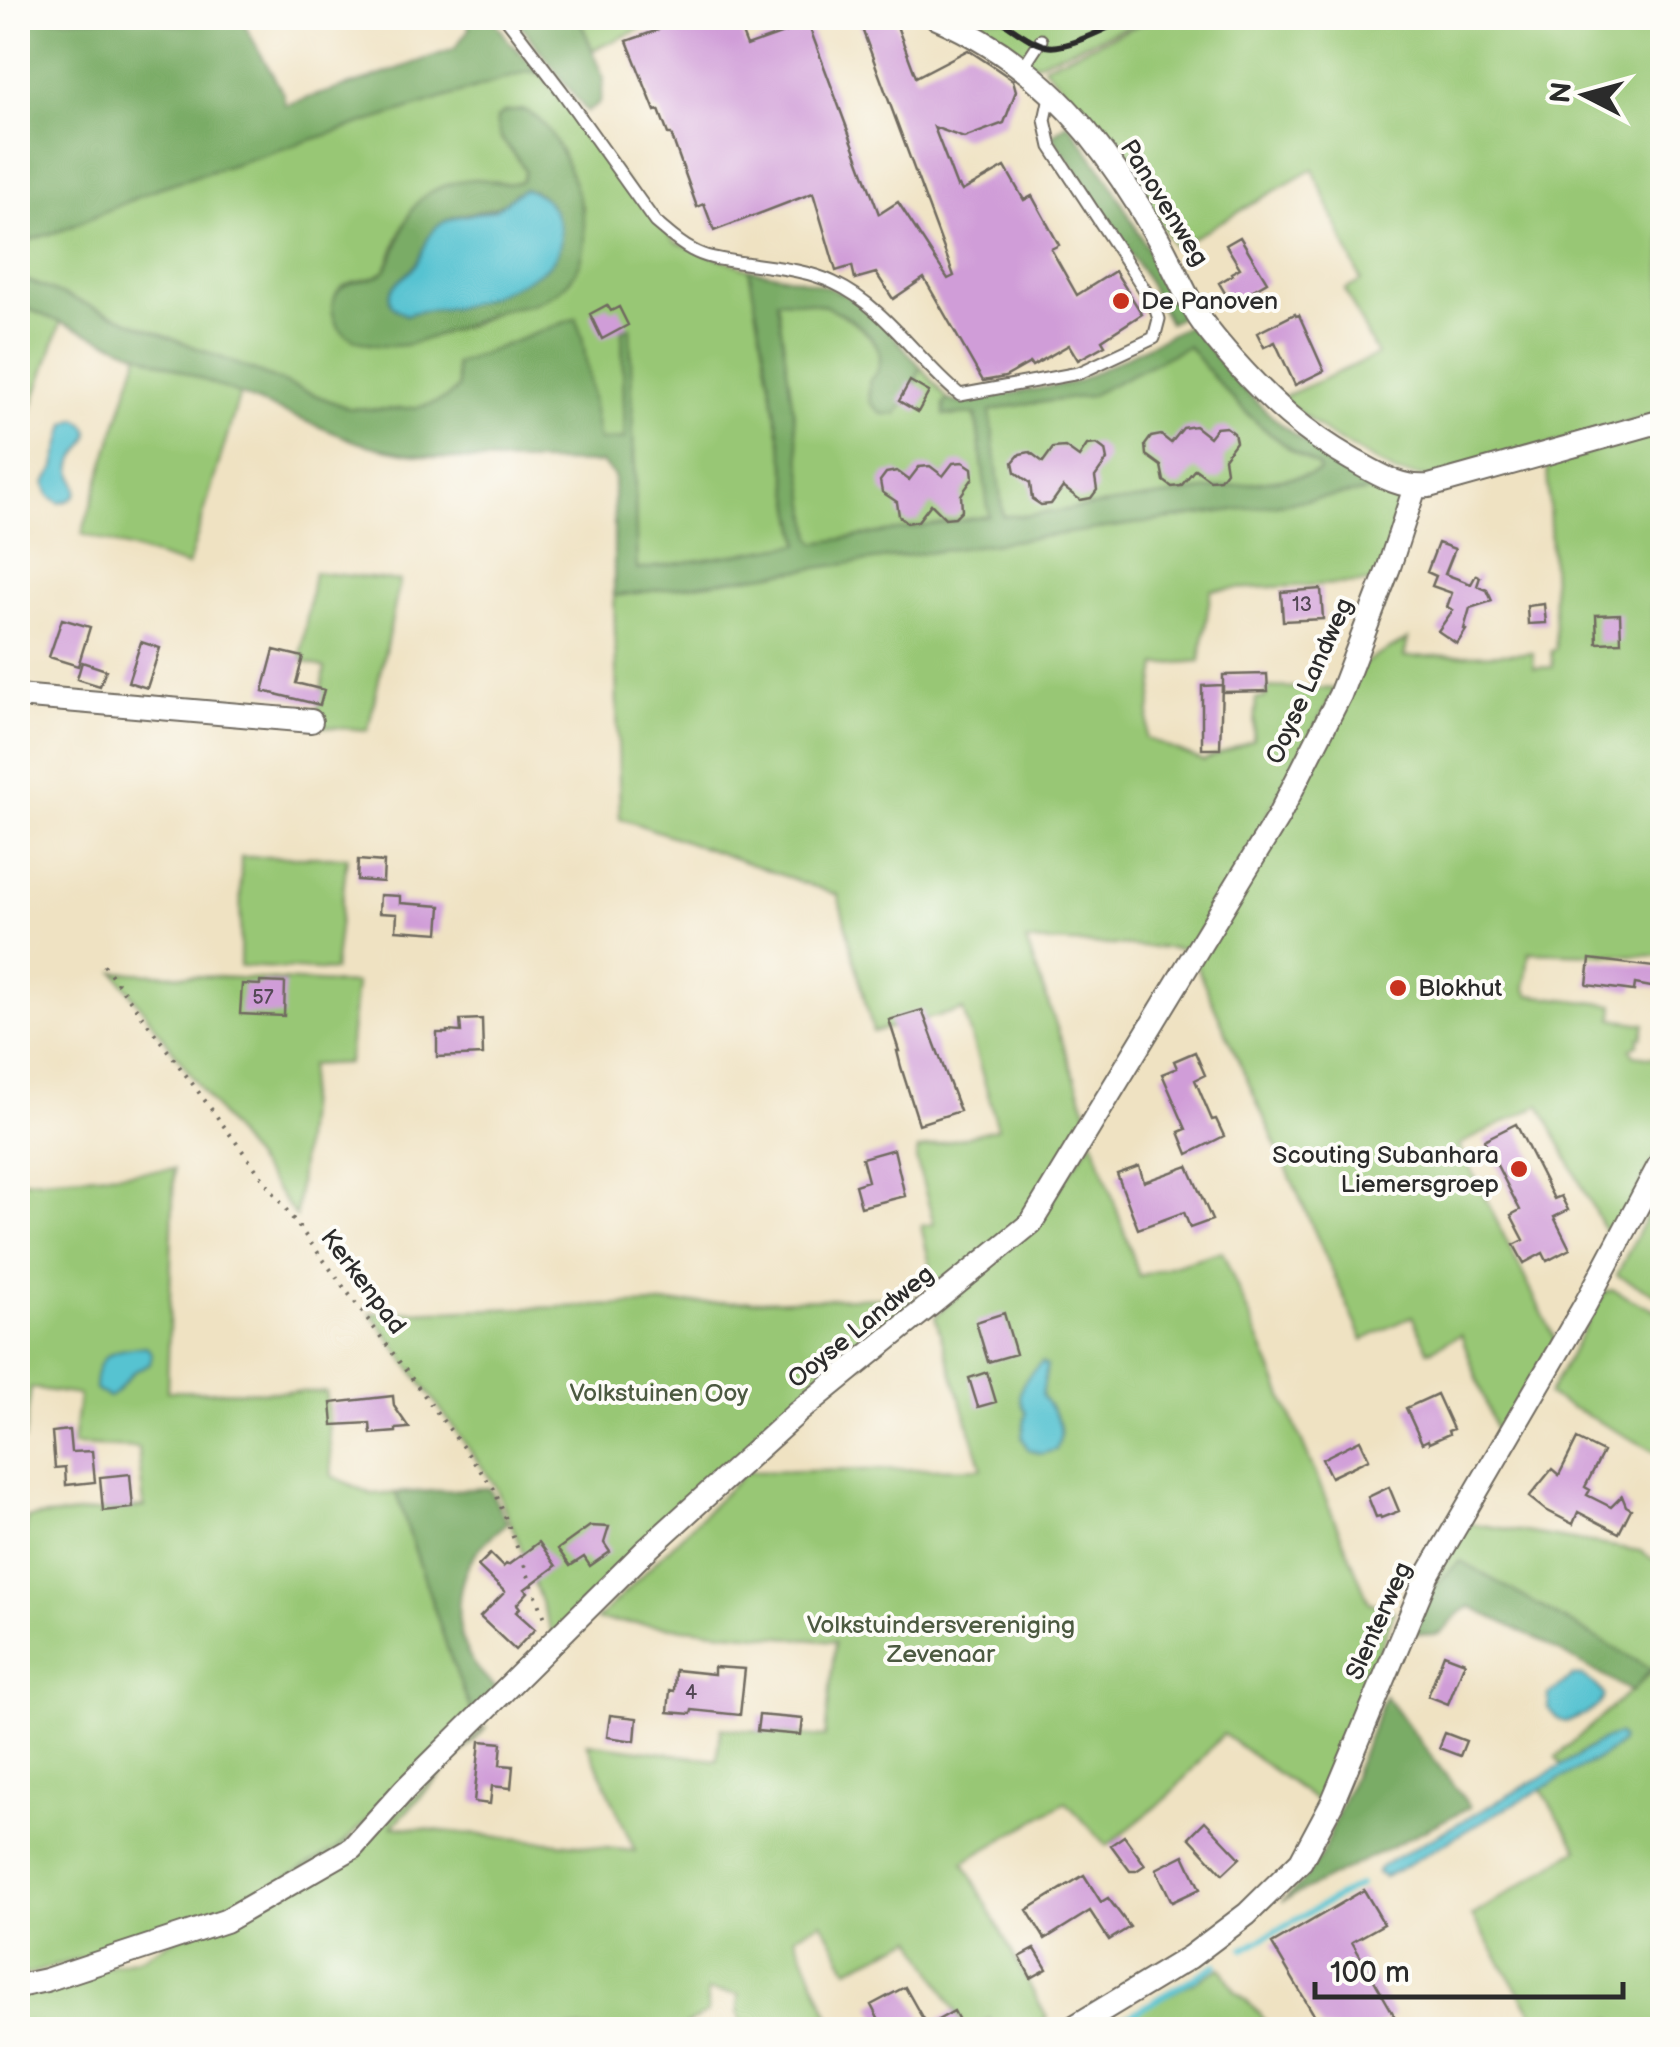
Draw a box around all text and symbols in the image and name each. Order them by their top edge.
north arrow [1535,45,1635,145]
text: N [1544,80,1579,105]
street label: Panovenweg [1113,134,1215,272]
place label: De Panoven [1141,286,1278,317]
marker: De Panoven [1110,290,1132,312]
street label: Ooyse Landweg [1260,593,1360,769]
house number: 13 [1292,593,1312,617]
place label: Blokhut [1418,973,1503,1004]
marker: Blokhut [1387,977,1409,999]
house number: 57 [252,986,274,1010]
place label: Scouting Subanhara Liemersgroep [1272,1140,1499,1200]
marker: Scouting Subanhara Liemersgroep [1508,1158,1530,1180]
street label: Kerkenpad [313,1223,413,1341]
street label: Ooyse Landweg [782,1259,940,1395]
park label: Volkstuinen Ooy [570,1378,749,1409]
street label: Slenterweg [1339,1557,1419,1685]
park label: Volkstuindersvereniging Zevenaar [807,1610,1075,1670]
house number: 4 [685,1681,697,1705]
scale bar [1315,1937,1622,1999]
text: 100 m [1330,1955,1410,1991]

